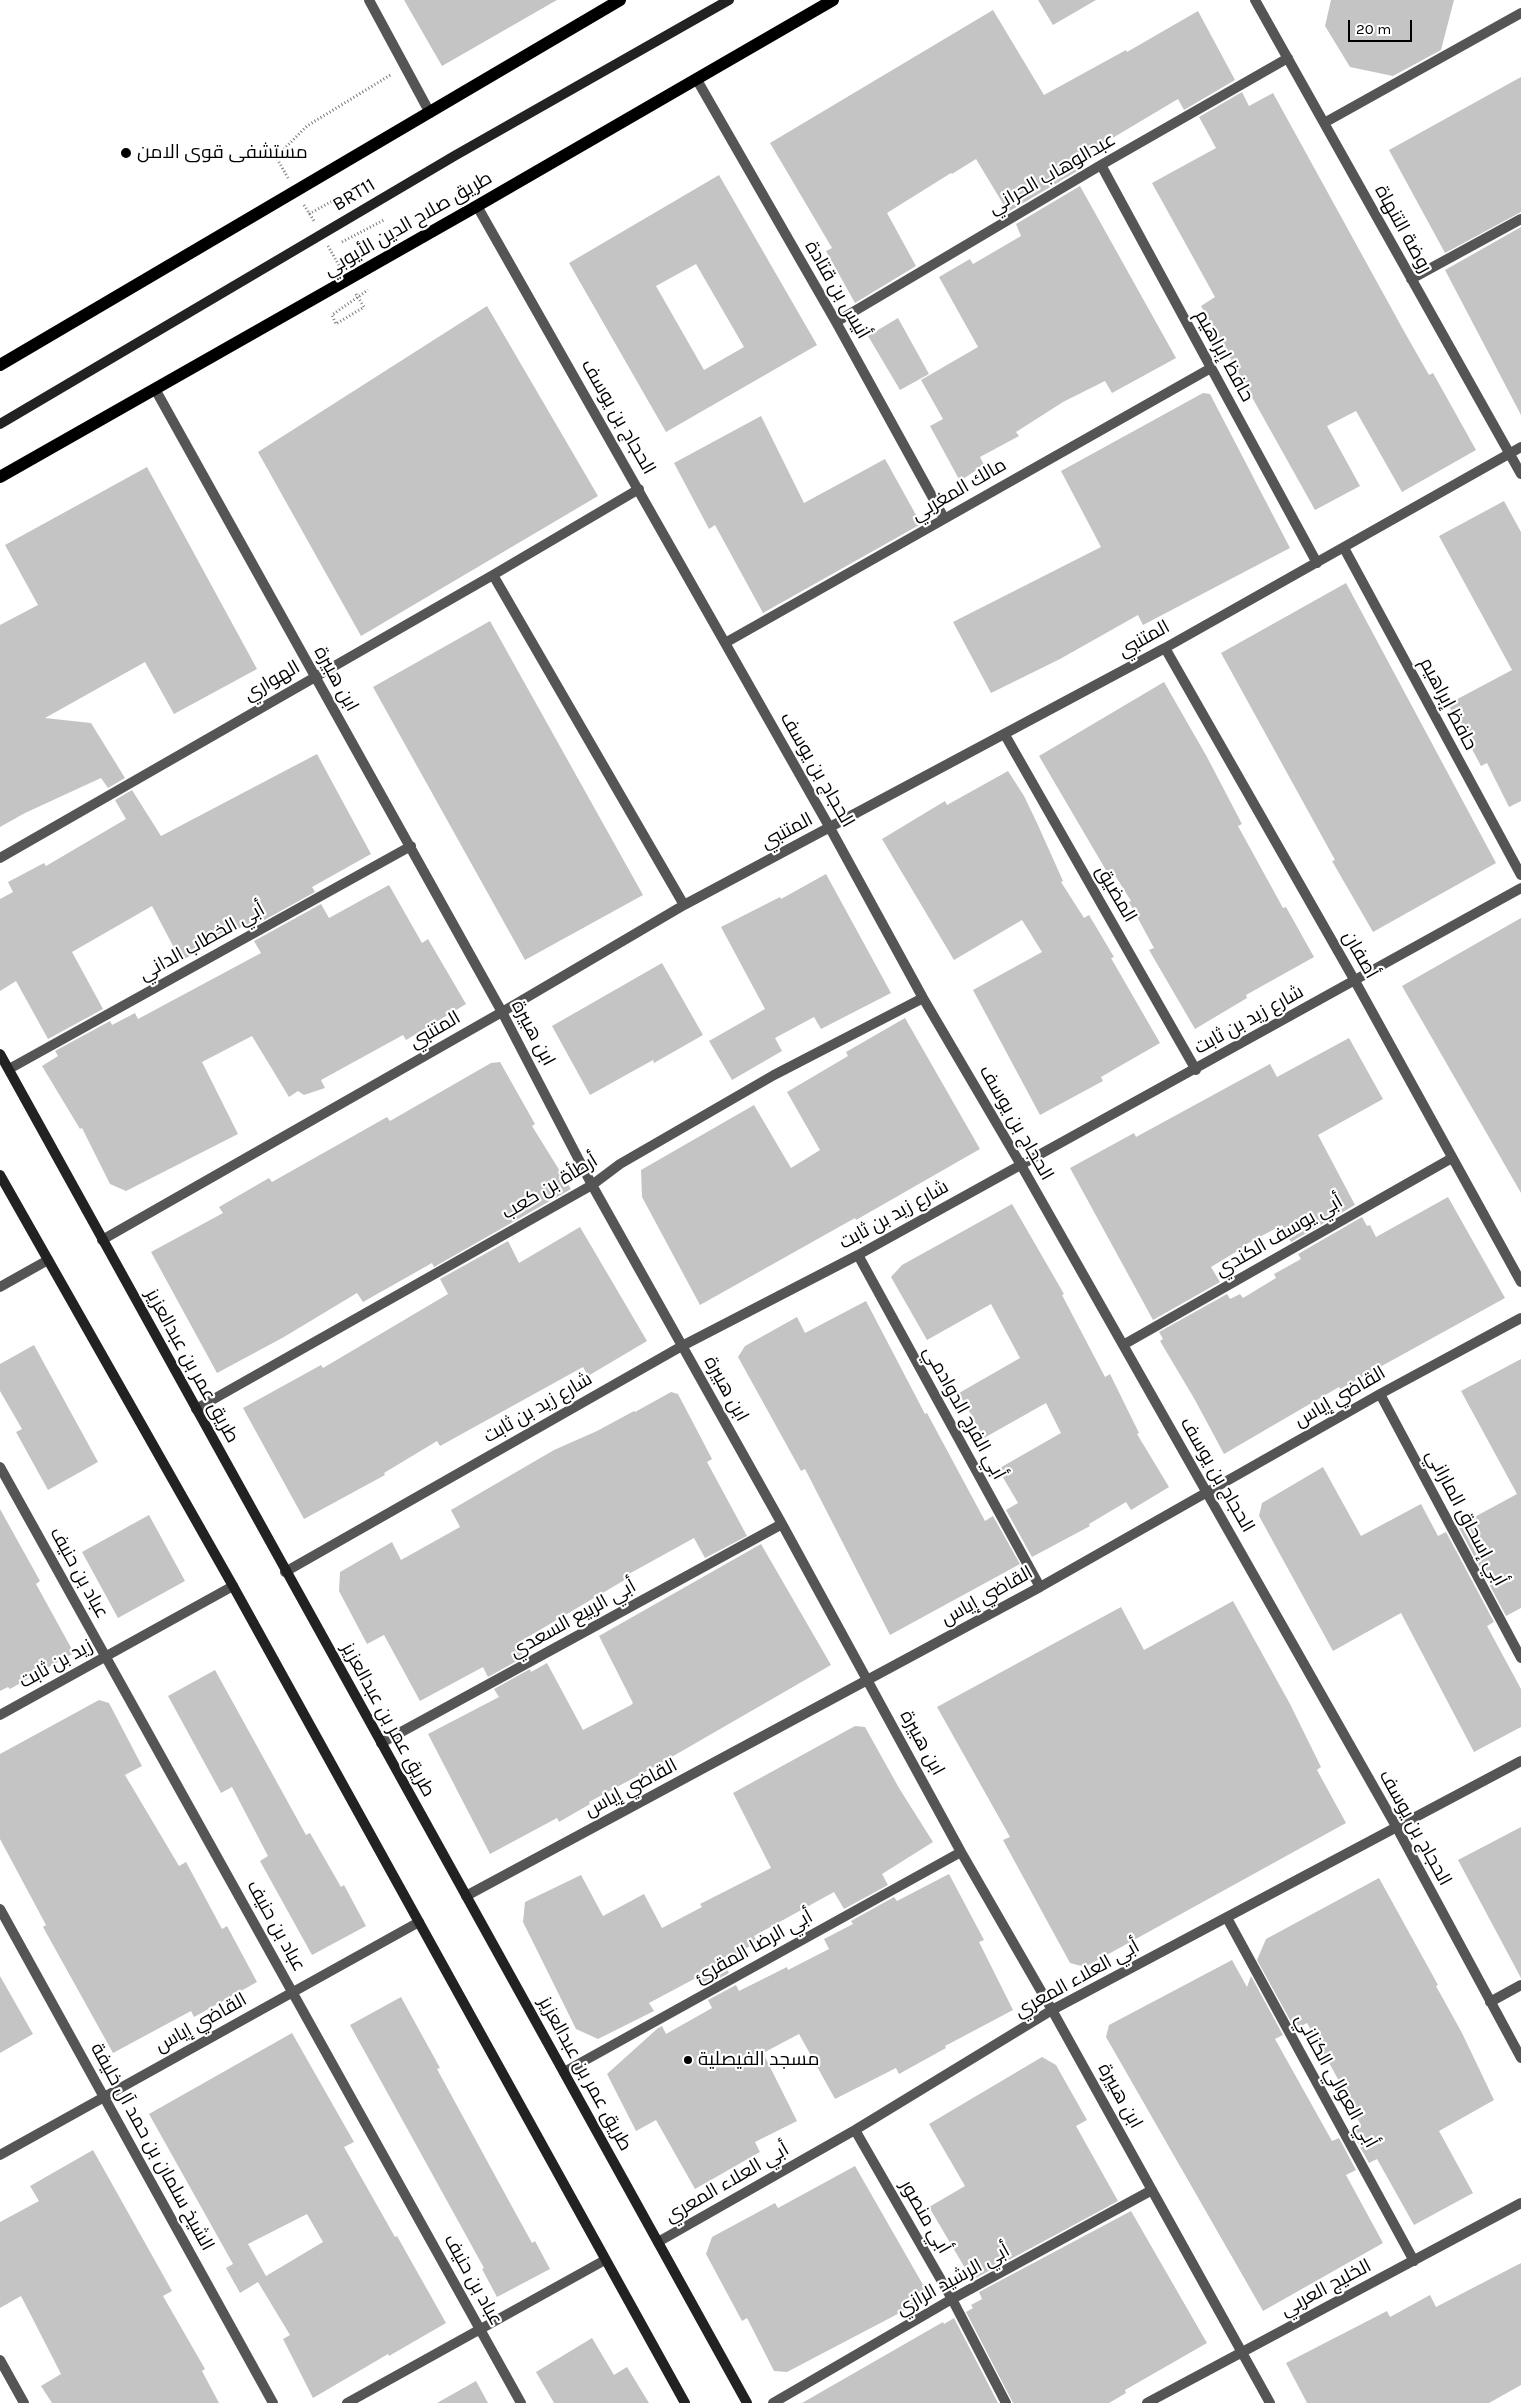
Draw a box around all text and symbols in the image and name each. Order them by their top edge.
scale bar [1351,10,1415,42]
text: 20 m [1356,20,1391,38]
street label: عبدالوهاب الحراني [984,128,1120,220]
place label: مستشفى قوى الامن [137,142,308,164]
marker: مستشفى قوى الامن [119,146,133,160]
street label: طريق صلاح الدين الأيوبي [320,167,496,281]
street label: BRT11 [329,174,379,216]
street label: روضة التنهاة [1369,181,1437,277]
street label: أنيس بن قتادة [800,237,874,343]
street label: حافظ إبراهيم [1189,306,1259,406]
street label: الحجاج بن يوسف [576,355,660,479]
street label: مالك المغربي [907,454,1011,526]
street label: المتنبي [1114,616,1174,662]
street label: ابن هبيرة [309,642,363,716]
street label: حافظ إبراهيم [1414,654,1482,754]
street label: الهواري [240,656,304,706]
street label: الحجاج بن يوسف [775,708,859,832]
street label: المتنبي [757,808,817,854]
street label: المضيق [1091,861,1141,927]
street label: أبي الخطاب الداني [135,898,269,986]
street label: أصفان [1337,927,1383,983]
street label: شارع زيد بن ثابت [1190,981,1308,1059]
street label: ابن هبيرة [506,996,560,1070]
street label: المتنبي [405,1006,465,1054]
street label: الحجاج بن يوسف [974,1061,1058,1185]
street label: أرطأة بن كعب [498,1149,602,1225]
street label: شارع زيد بن ثابت [835,1176,953,1254]
street label: أبي يوسف الكندي [1211,1190,1347,1282]
street label: طريق عمر بن عبدالعزيز [140,1285,244,1447]
street label: أبي الفرج الدوادمي [918,1342,1010,1484]
street label: ابن هبيرة [699,1352,753,1426]
street label: القاضي إياس [1290,1362,1390,1432]
street label: شارع زيد بن ثابت [480,1368,596,1448]
street label: الحجاج بن يوسف [1175,1413,1259,1537]
street label: أبي إسحاق الماراني [1420,1446,1512,1590]
street label: عباد بن حنيف [45,1523,113,1623]
street label: القاضي إياس [937,1561,1037,1631]
street label: أبي الربيع السعدي [506,1575,640,1663]
street label: زيد بن ثابت [15,1635,97,1693]
street label: طريق عمر بن عبدالعزيز [336,1639,440,1801]
street label: ابن هبيرة [895,1706,949,1780]
street label: القاضي إياس [581,1754,681,1822]
street label: الحجاج بن يوسف [1374,1766,1456,1890]
street label: عباد بن حنيف [242,1876,310,1976]
street label: أبي الرضا المقرئ [691,1905,817,1989]
street label: أبي العلاء المعري [1010,1935,1144,2023]
street label: القاضي إياس [151,1988,251,2058]
street label: طريق عمر بن عبدالعزيز [533,1993,637,2155]
street label: أبي العوالي الكناني [1290,2010,1382,2152]
street label: الشيخ سلمان بن حمد آل خليفة [85,2039,219,2255]
place label: مسجد الفيصلية [698,2049,819,2071]
marker: مسجد الفيصلية [682,2054,694,2066]
street label: ابن هبيرة [1093,2059,1147,2133]
street label: أبي العلاء المعري [661,2138,793,2228]
street label: أبي منصور [895,2176,955,2258]
street label: عباد بن حنيف [439,2230,507,2330]
street label: أبي الرشيد الرازي [892,2239,1014,2321]
street label: الخليج العربي [1277,2255,1375,2321]

